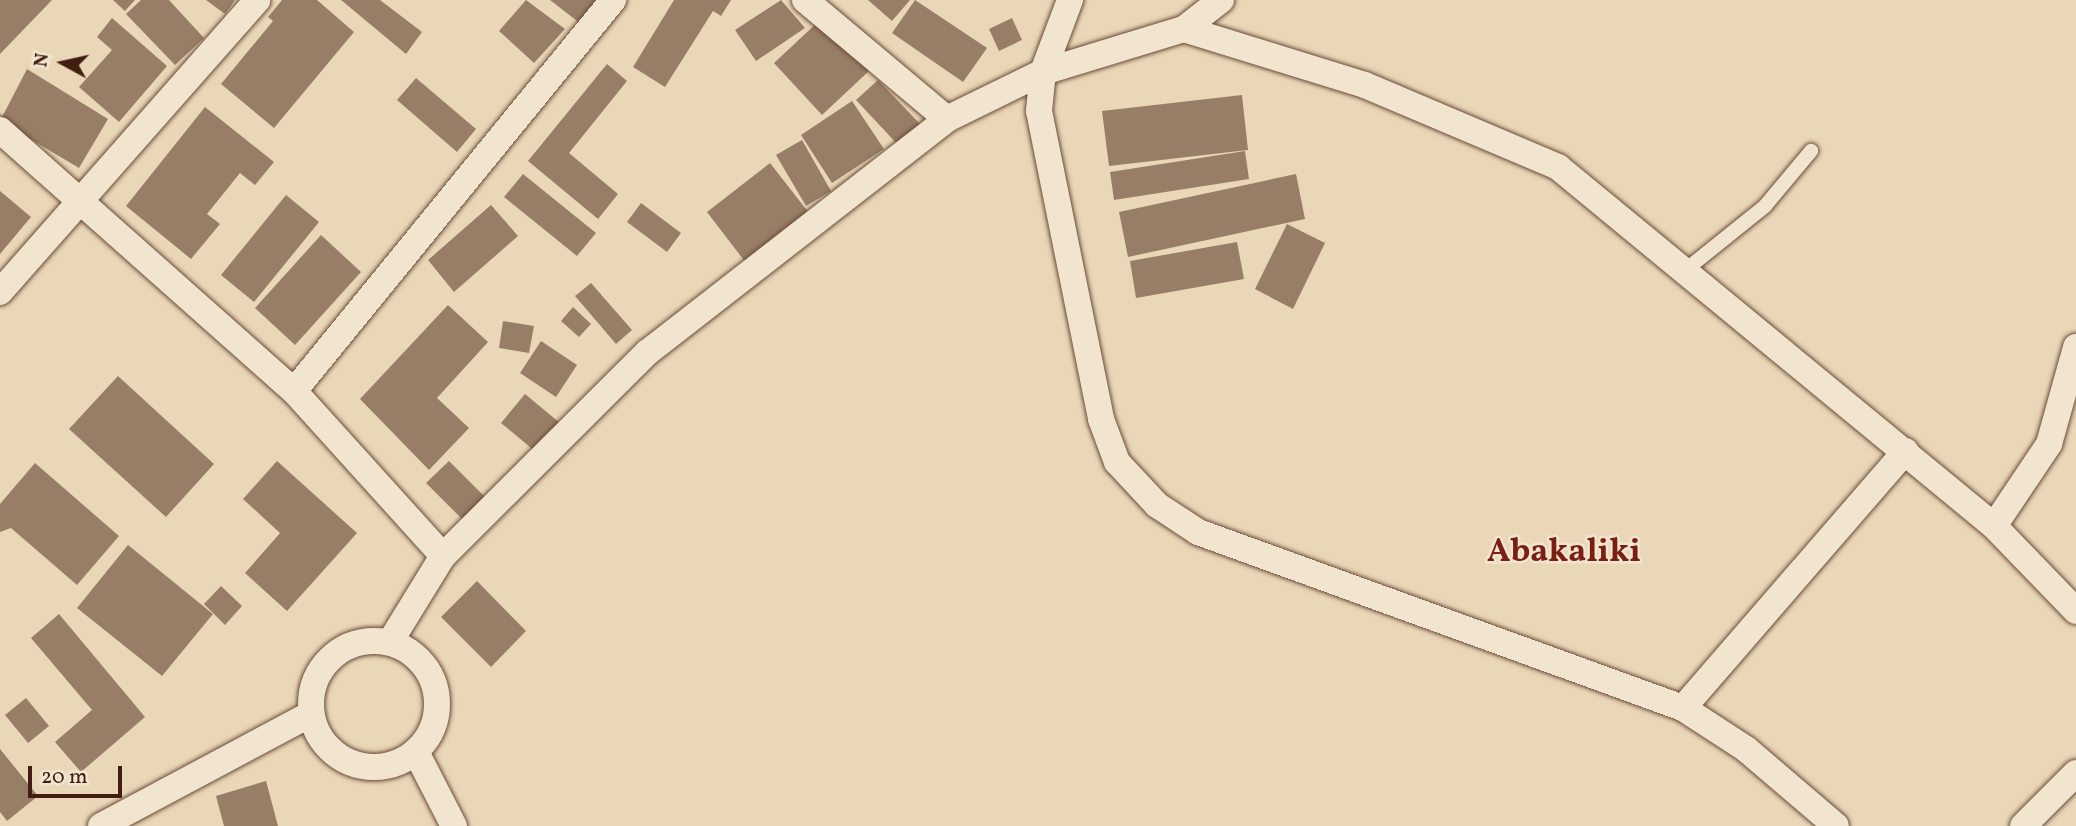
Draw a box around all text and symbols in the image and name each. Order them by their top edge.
north arrow [28,28,98,98]
text: N [28,51,56,69]
district label: Abakaliki [1487,534,1641,574]
scale bar [32,752,126,796]
text: 20 m [41,763,87,792]

